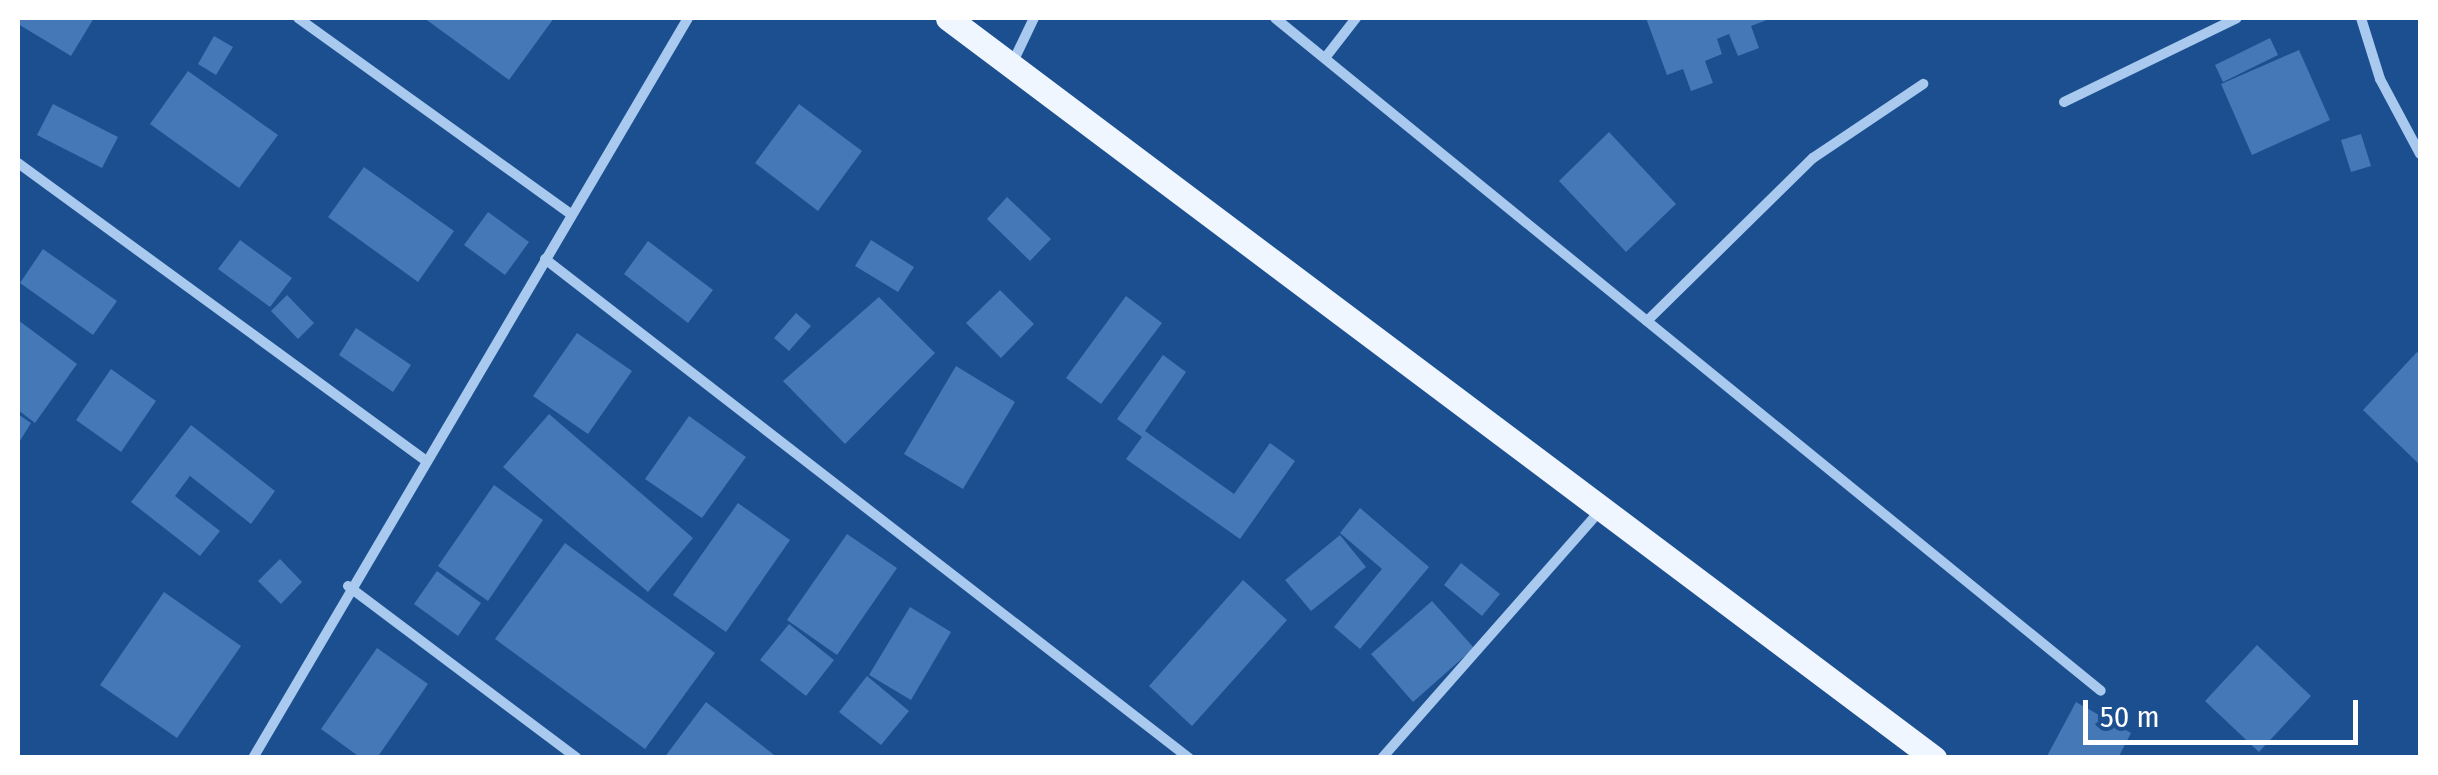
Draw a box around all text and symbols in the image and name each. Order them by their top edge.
scale bar [2088,680,2363,742]
text: 50 m [2100,699,2160,735]

